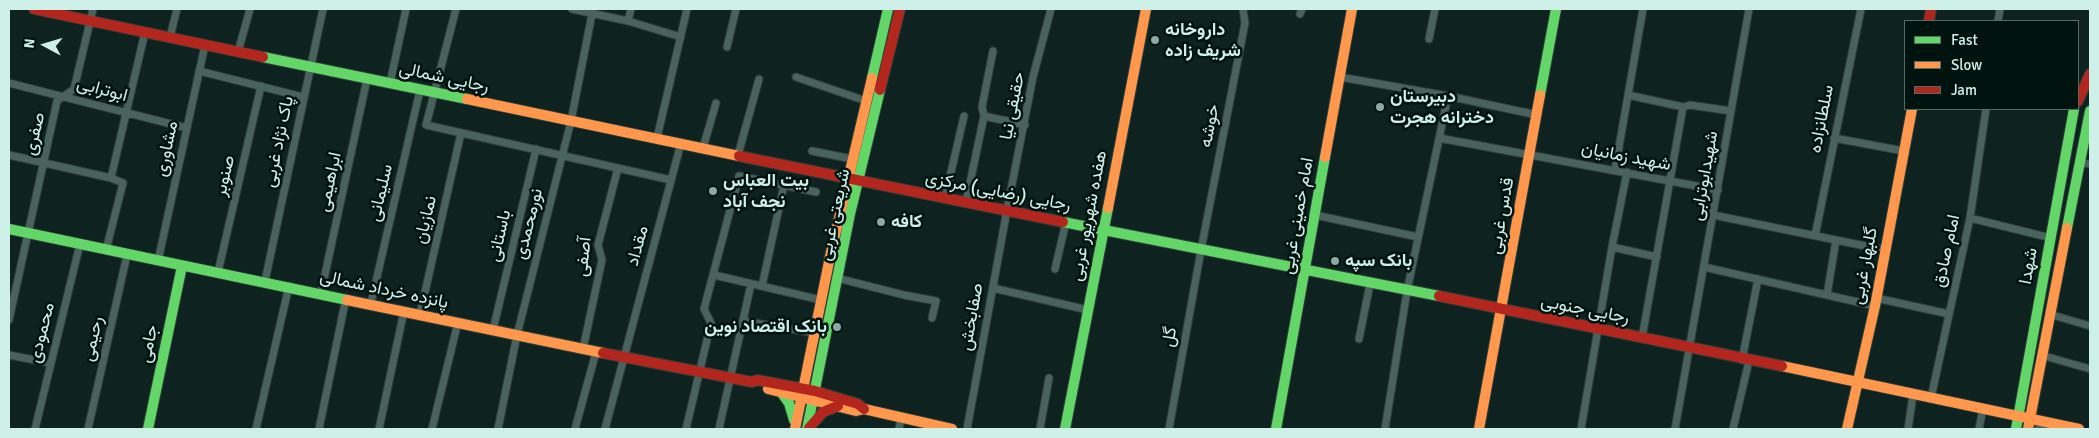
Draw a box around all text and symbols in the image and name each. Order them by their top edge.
place label: داروخانه شریف زاده [1165,19,1241,62]
north arrow [20,20,70,70]
legend [1904,20,2079,110]
text: Fast [1951,31,1978,49]
marker: داروخانه شریف زاده [1149,34,1161,46]
text: N [21,38,39,49]
text: Slow [1951,56,1982,74]
street label: رجایی شمالی [397,58,491,98]
street label: حقیقی نیا [996,70,1030,142]
street label: ابوترابی [74,73,130,107]
text: Jam [1951,81,1977,99]
street label: سلطانزاده [1805,83,1839,155]
place label: دبیرستان دخترانه هجرت [1390,86,1494,128]
street label: پاک نژاد غربی [259,94,299,190]
marker: دبیرستان دخترانه هجرت [1374,101,1386,113]
street label: خوشه [1195,103,1225,149]
street label: صفری [20,110,50,158]
street label: مشاوری [151,119,183,179]
street label: شهیدابوترابی [1686,129,1724,223]
street label: شهید زمانیان [1579,138,1673,176]
street label: هفده شهریور غربی [1066,149,1112,283]
street label: ابراهیمی [313,150,347,214]
street label: صنوبر [210,153,240,199]
street label: امام خمینی غربی [1277,156,1319,276]
street label: سلیمانی [364,162,398,224]
street label: شریعتی غربی [815,167,855,263]
street label: رجایی (رضایی) مرکزی [923,167,1073,217]
place label: بیت العباس نجف آباد [723,170,809,212]
street label: قدس غربی [1485,176,1519,256]
marker: بیت العباس نجف آباد [707,185,719,197]
street label: نورمحمدی [510,186,548,262]
street label: نمازیان [410,194,442,246]
street label: باستانی [484,208,516,264]
place label: کافه [891,211,922,233]
street label: امام صادق [1929,213,1965,289]
marker: کافه [875,216,887,228]
street label: مقداد [622,223,654,269]
street label: گلبهار غربی [1847,226,1883,306]
street label: آصفی [571,236,597,278]
street label: شهدا [2015,246,2043,286]
place label: بانک سپه [1345,250,1412,272]
marker: بانک سپه [1329,255,1341,267]
street label: پانزده خرداد شمالی [318,266,450,314]
street label: صفابخش [955,281,989,353]
street label: رجایی جنوبی [1539,291,1631,329]
street label: محمودی [24,301,60,365]
street label: رحیمی [77,314,109,364]
place label: بانک اقتصاد نوین [704,316,827,338]
marker: بانک اقتصاد نوین [831,321,843,333]
street label: جامی [134,323,164,365]
street label: گل [1158,325,1182,349]

